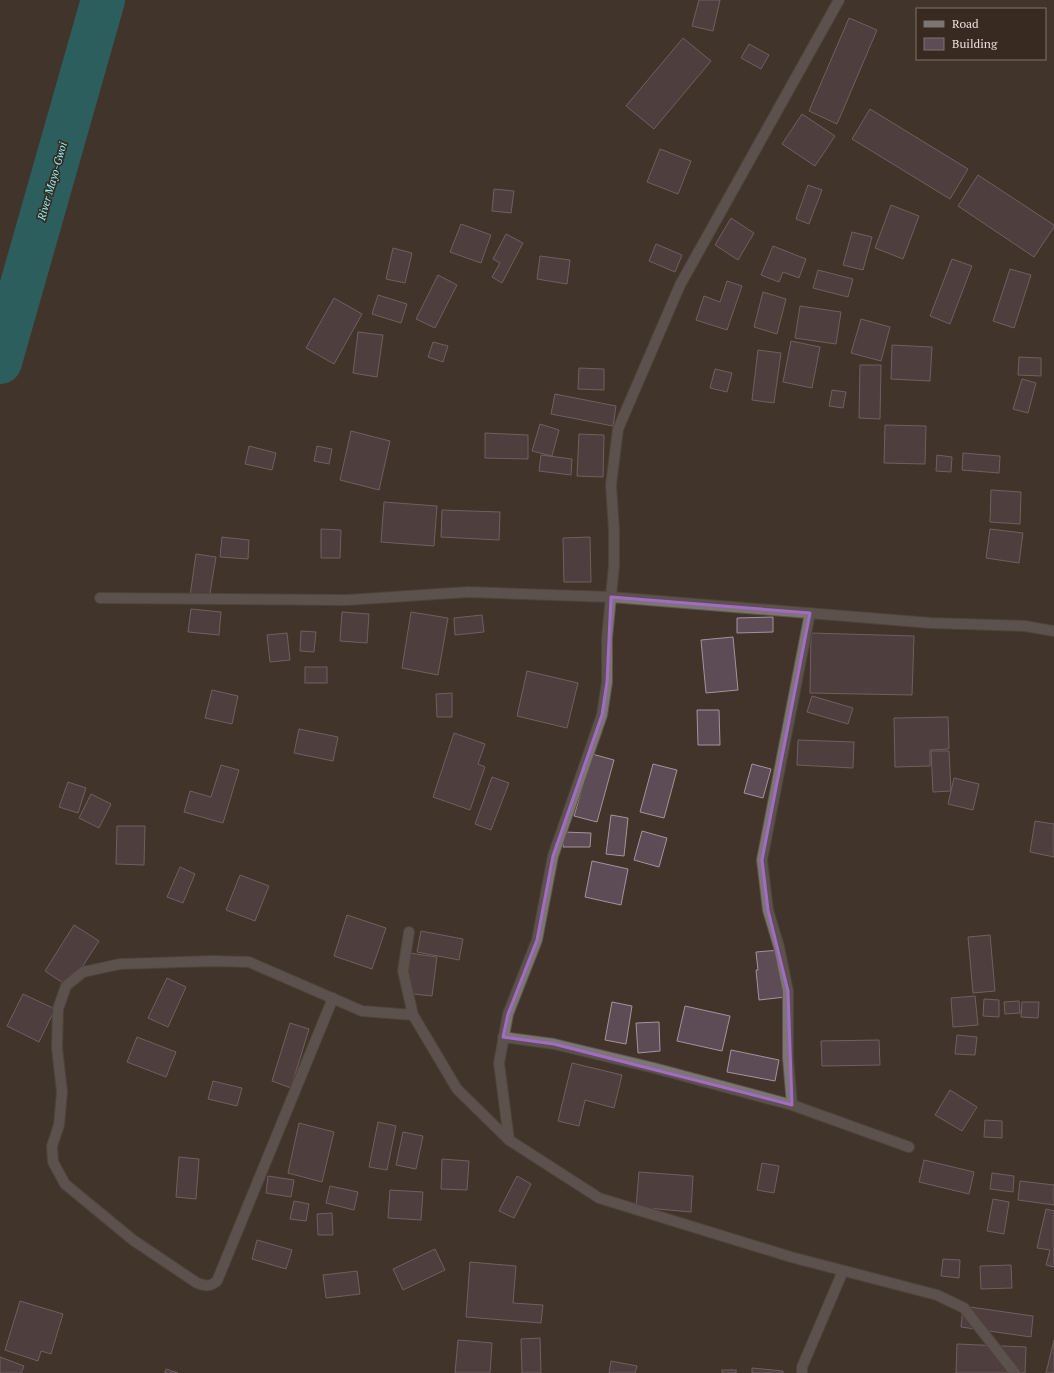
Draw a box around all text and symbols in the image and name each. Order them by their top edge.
legend [916,8,1046,60]
text: Road [952,16,979,31]
text: Building [952,36,998,51]
water label: River Mayo-Gwoi [34,140,70,223]

